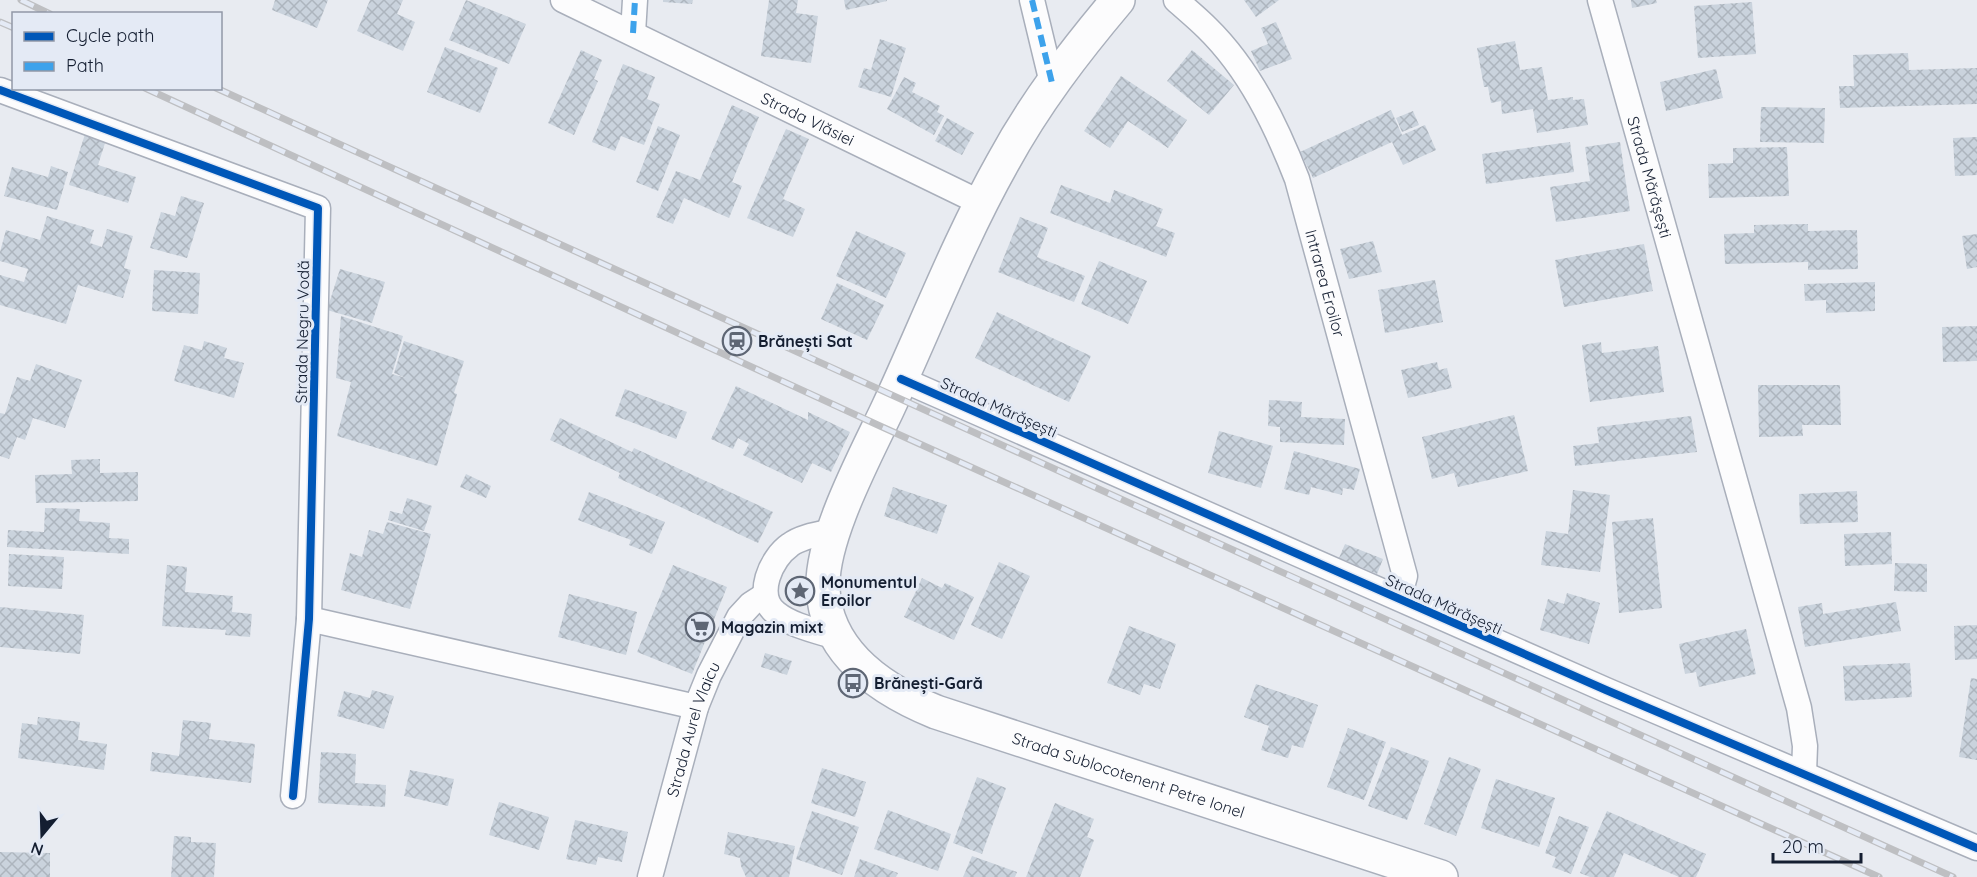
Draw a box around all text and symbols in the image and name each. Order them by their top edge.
legend [12,12,222,90]
text: Cycle path [66,24,154,47]
text: Path [66,54,104,77]
street label: Strada Vlăsiei [758,88,858,150]
street label: Strada Mărășești [1623,114,1676,240]
street label: Intrarea Eroilor [1301,227,1350,339]
street label: Strada Negru Vodă [291,260,313,404]
station icon: Brănești Sat [721,325,753,357]
place label: Brănești Sat [758,331,853,352]
street label: Strada Mărășești [938,372,1060,442]
street label: Strada Mărășești [1383,569,1505,639]
place label: Monumentul Eroilor [821,572,917,610]
place icon: Monumentul Eroilor [784,575,816,607]
supermarket icon: Magazin mixt [684,611,716,643]
place label: Magazin mixt [721,617,824,637]
street label: Strada Aurel Vlaicu [662,658,724,799]
bus stop icon: Brănești-Gară [837,667,869,699]
place label: Brănești-Gară [874,673,983,694]
street label: Strada Sublocotenent Petre Ionel [1010,728,1247,822]
north arrow [12,805,72,865]
scale bar [1773,826,1862,864]
text: 20 m [1782,835,1824,858]
text: N [28,838,46,861]

